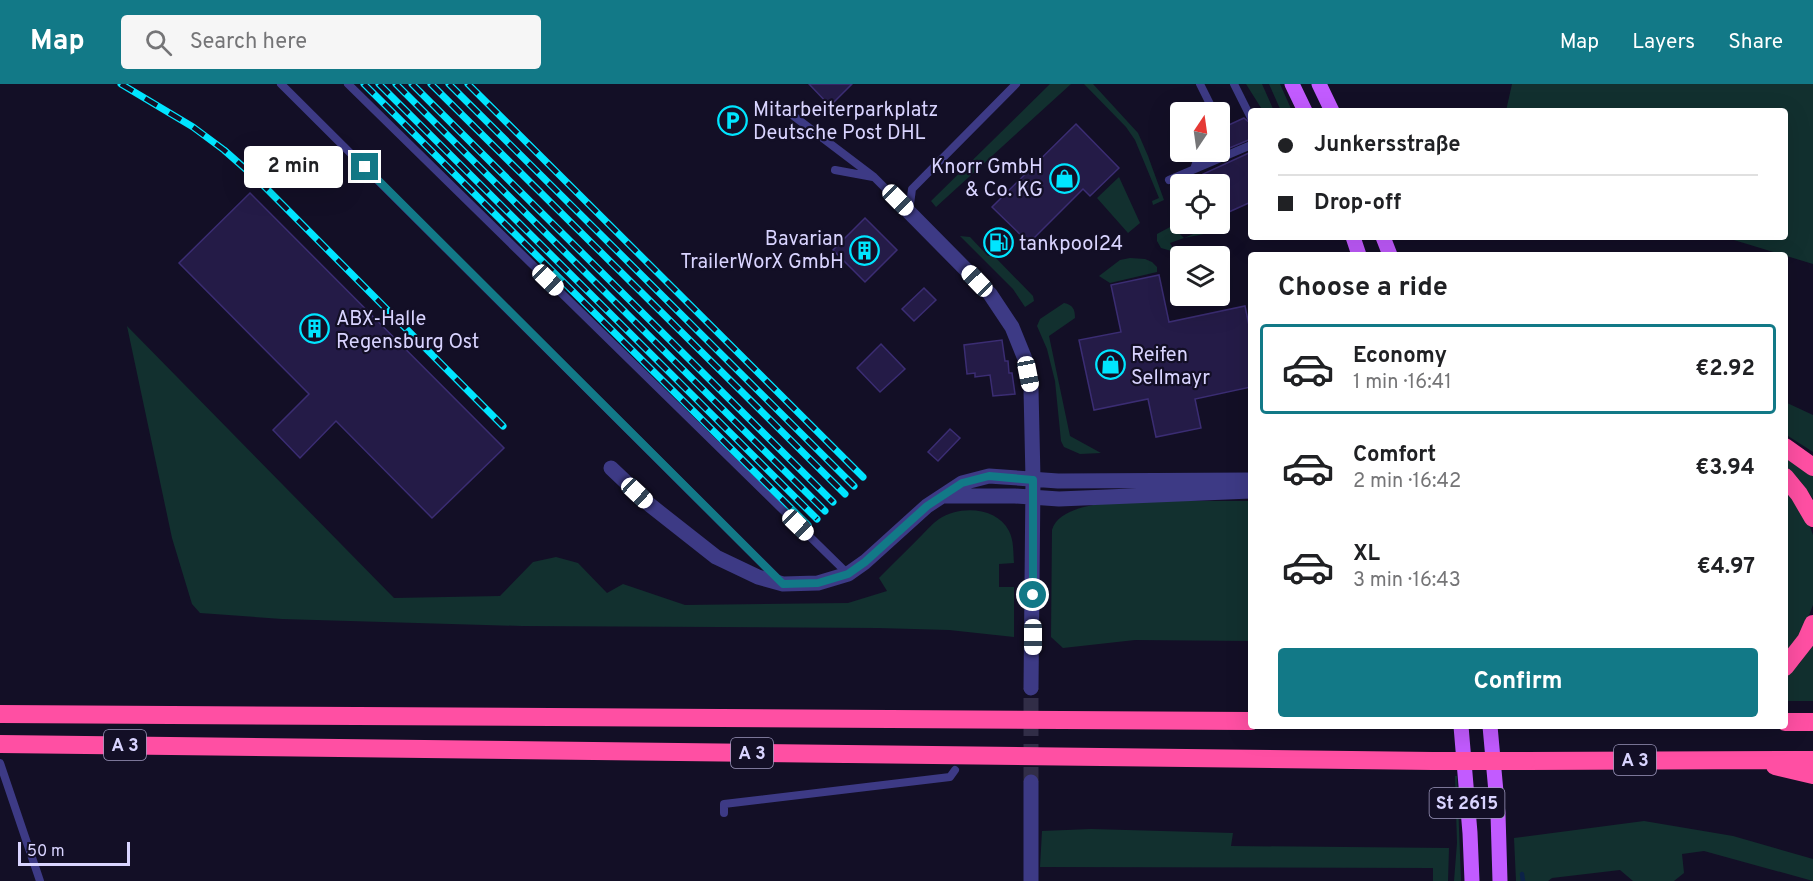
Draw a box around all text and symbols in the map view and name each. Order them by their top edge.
search box [121,15,541,69]
text: Map [30,24,85,60]
icon: search [142,26,175,59]
text: Search here [190,29,307,56]
text: Map [1560,29,1599,56]
text: Layers [1632,29,1695,56]
text: Share [1728,29,1783,56]
place label: Mitarbeiterparkplatz Deutsche Post DHL [753,98,938,147]
north arrow [1170,102,1230,162]
map controls [1170,102,1230,306]
parking icon: Mitarbeiterparkplatz Deutsche Post DHL [716,104,748,136]
text: Junkersstraße [1314,132,1460,159]
callout: 2 min [245,146,344,188]
route end [351,153,378,180]
text: 2 min [267,154,320,180]
place label: Knorr GmbH & Co. KG [931,155,1043,204]
shop icon: Knorr GmbH & Co. KG [1048,162,1080,194]
button: locate [1170,174,1230,234]
car [879,181,917,219]
text: Drop-off [1314,190,1401,217]
place label: Bavarian TrailerWorX GmbH [680,227,844,276]
fuel station icon: tankpool24 [982,227,1014,259]
place label: tankpool24 [1019,232,1123,258]
building icon: Bavarian TrailerWorX GmbH [849,234,881,266]
button: layers [1170,246,1230,306]
car [529,261,567,299]
car [958,262,996,300]
text: Choose a ride [1278,271,1448,305]
place label: ABX-Halle Regensburg Ost [336,307,479,356]
building icon: ABX-Halle Regensburg Ost [299,313,331,345]
icon: car [1281,342,1335,396]
place label: Reifen Sellmayr [1131,343,1210,392]
text: Economy [1353,343,1447,370]
shop icon: Reifen Sellmayr [1094,349,1126,381]
car [1016,355,1040,393]
text: €2.92 [1695,356,1755,383]
text: 1 min · 16:41 [1353,370,1452,396]
icon: car [1281,441,1335,495]
text: Comfort [1353,442,1436,469]
text: €3.94 [1695,455,1755,482]
text: 2 min · 16:42 [1353,469,1461,495]
car [618,474,656,512]
car [779,506,817,544]
icon: car [1281,540,1335,594]
text: XL [1353,541,1380,568]
text: €4.97 [1697,554,1755,581]
text: 3 min · 16:43 [1353,568,1461,594]
route start [1019,581,1046,608]
car [1024,619,1042,655]
button: Confirm [1278,648,1758,717]
road number: A 3 [104,730,146,760]
road number: A 3 [731,738,773,768]
road number: A 3 [1614,745,1656,775]
road number: St 2615 [1430,788,1504,818]
scale bar [18,839,130,866]
text: 50 m [27,842,65,862]

